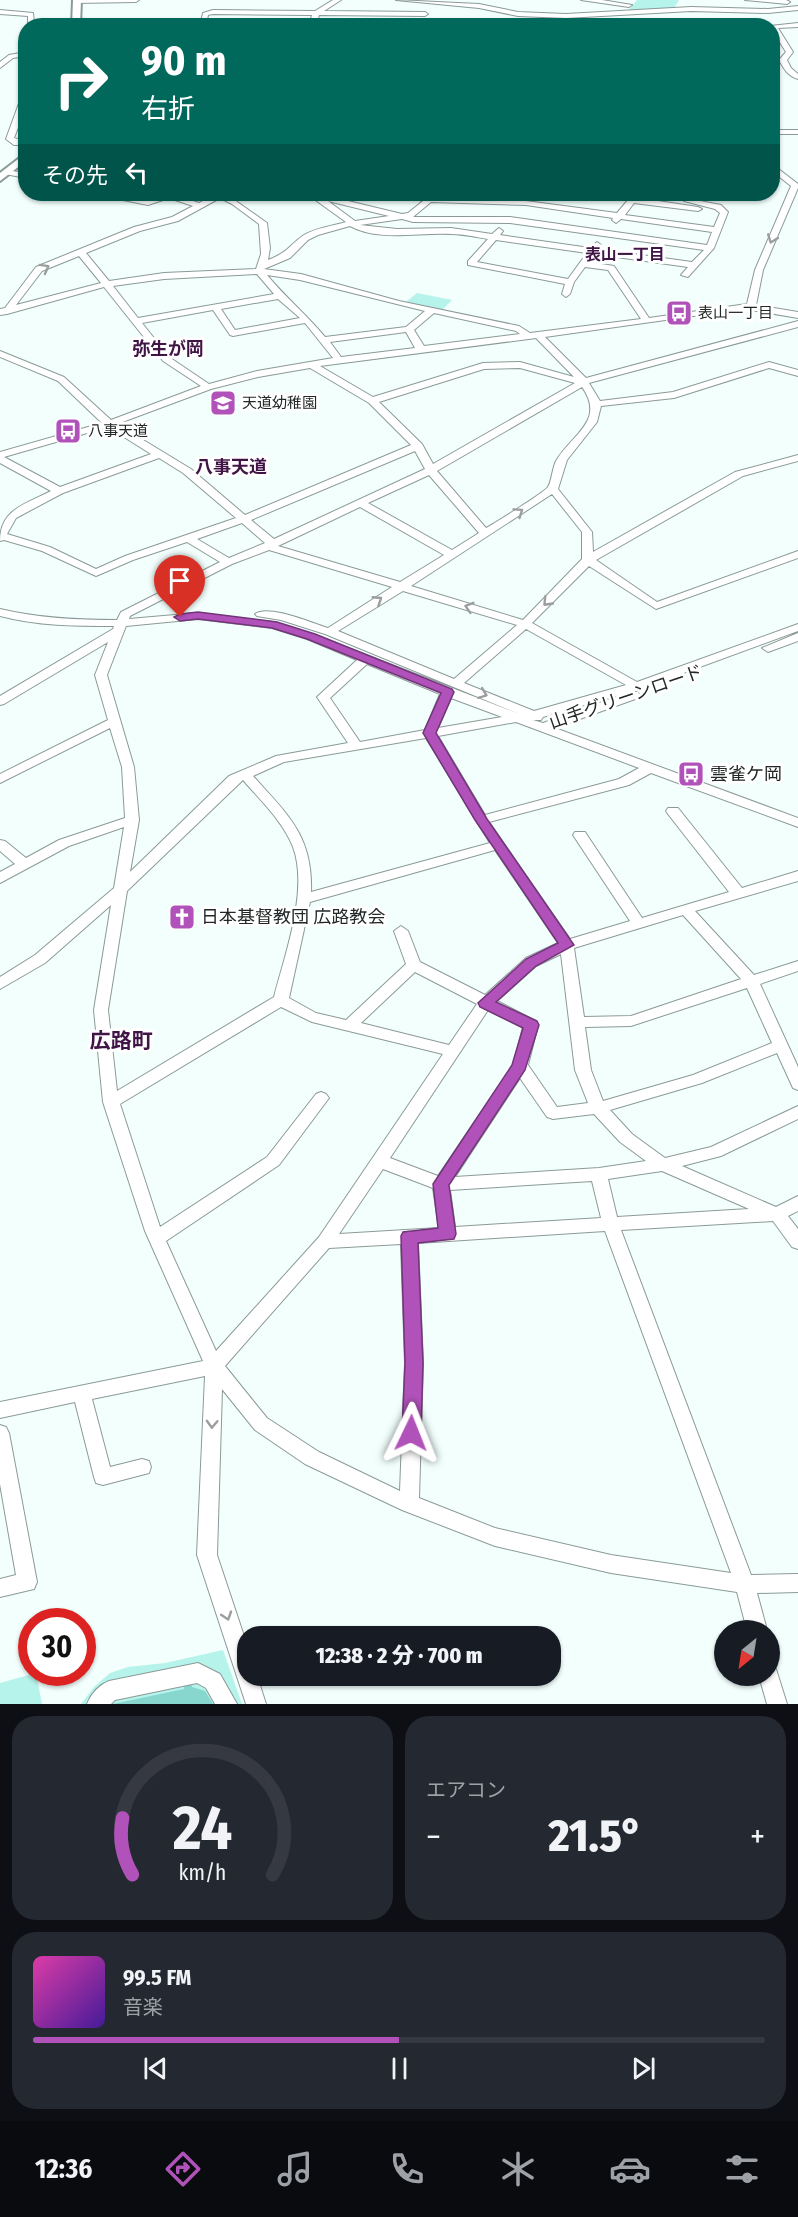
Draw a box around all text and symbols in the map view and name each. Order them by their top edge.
text: 90 m [141,36,226,86]
icon: right [42,42,120,120]
text: 右折 [141,93,195,125]
icon: left [120,156,153,189]
text: その先 [42,162,108,189]
one-way arrow [767,233,779,244]
district label: 表山一丁目 [585,245,665,264]
one-way arrow [39,264,49,275]
bus stop icon: 表山一丁目 [664,298,694,328]
place label: 表山一丁目 [698,304,773,322]
district label: 弥生が岡 [132,338,204,360]
school or university icon: 天道幼稚園 [208,388,238,418]
place label: 天道幼稚園 [242,394,317,412]
bus stop icon: 八事天道 [53,416,83,446]
place label: 八事天道 [88,422,148,440]
district label: 八事天道 [195,456,267,478]
one-way arrow [512,508,523,519]
pin [154,555,205,617]
icon: arrive [163,564,196,597]
one-way arrow [543,595,554,605]
one-way arrow [372,597,383,608]
one-way arrow [464,602,475,614]
street label: 山手グリーンロード [546,660,706,734]
one-way arrow [477,686,488,699]
bus stop icon: 雲雀ケ岡 [676,759,706,789]
place label: 雲雀ケ岡 [710,763,782,785]
church icon: 日本基督教団 広路教会 [167,902,197,932]
place label: 日本基督教団 広路教会 [201,906,385,928]
district label: 広路町 [90,1028,153,1054]
position arrow [379,1401,443,1465]
one-way arrow [205,1420,218,1429]
speed limit sign: 30 [18,1608,96,1686]
one-way arrow [219,1610,232,1621]
north arrow [714,1620,780,1686]
map controls [714,1620,780,1686]
text: 12:38 · 2 分 · 700 m [315,1642,483,1669]
text: エアコン [426,1778,506,1802]
text: 24 [172,1791,232,1866]
text: 21.5° [548,1809,642,1863]
text: − [426,1817,441,1857]
text: + [750,1817,765,1857]
text: km/h [179,1860,226,1886]
text: 99.5 FM [123,1964,191,1991]
text: 音楽 [123,1995,163,2019]
icon: previous [139,2052,172,2085]
icon: pause [383,2052,416,2085]
icon: next [627,2052,660,2085]
icon: directions [162,2148,204,2190]
icon: music [274,2148,316,2190]
icon: phone [386,2148,428,2190]
icon: climate [497,2148,539,2190]
icon: car [609,2148,651,2190]
icon: filters [721,2148,763,2190]
text: 12:36 [35,2153,92,2185]

